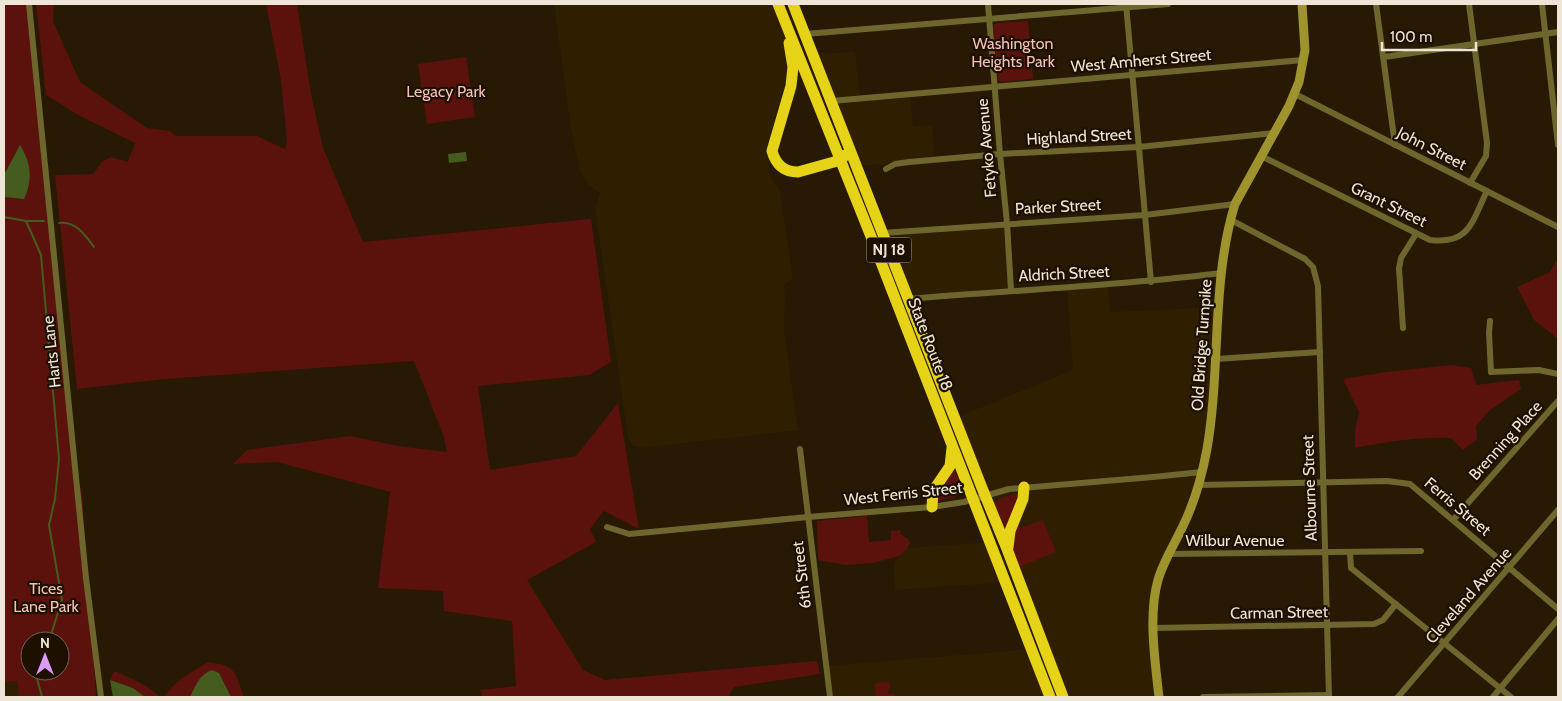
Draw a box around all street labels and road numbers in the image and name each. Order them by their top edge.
street label: West Amherst Street [1070,45,1213,76]
street label: Fetyko Avenue [973,98,1000,198]
street label: John Street [1393,123,1470,174]
street label: Highland Street [1026,124,1133,149]
street label: Grant Street [1348,178,1430,231]
street label: Parker Street [1014,195,1102,218]
road number: NJ 18 [866,238,912,262]
street label: Aldrich Street [1018,262,1111,285]
street label: Old Bridge Turnpike [1187,279,1216,411]
street label: State Route 18 [904,295,957,393]
street label: Harts Lane [38,315,65,389]
street label: Brenning Place [1465,397,1546,484]
street label: Albourne Street [1298,434,1321,542]
street label: Ferris Street [1421,473,1495,540]
street label: West Ferris Street [843,478,964,509]
street label: Wilbur Avenue [1186,531,1284,550]
street label: 6th Street [788,539,815,610]
street label: Cleveland Avenue [1421,543,1515,647]
street label: Carman Street [1230,602,1329,623]

